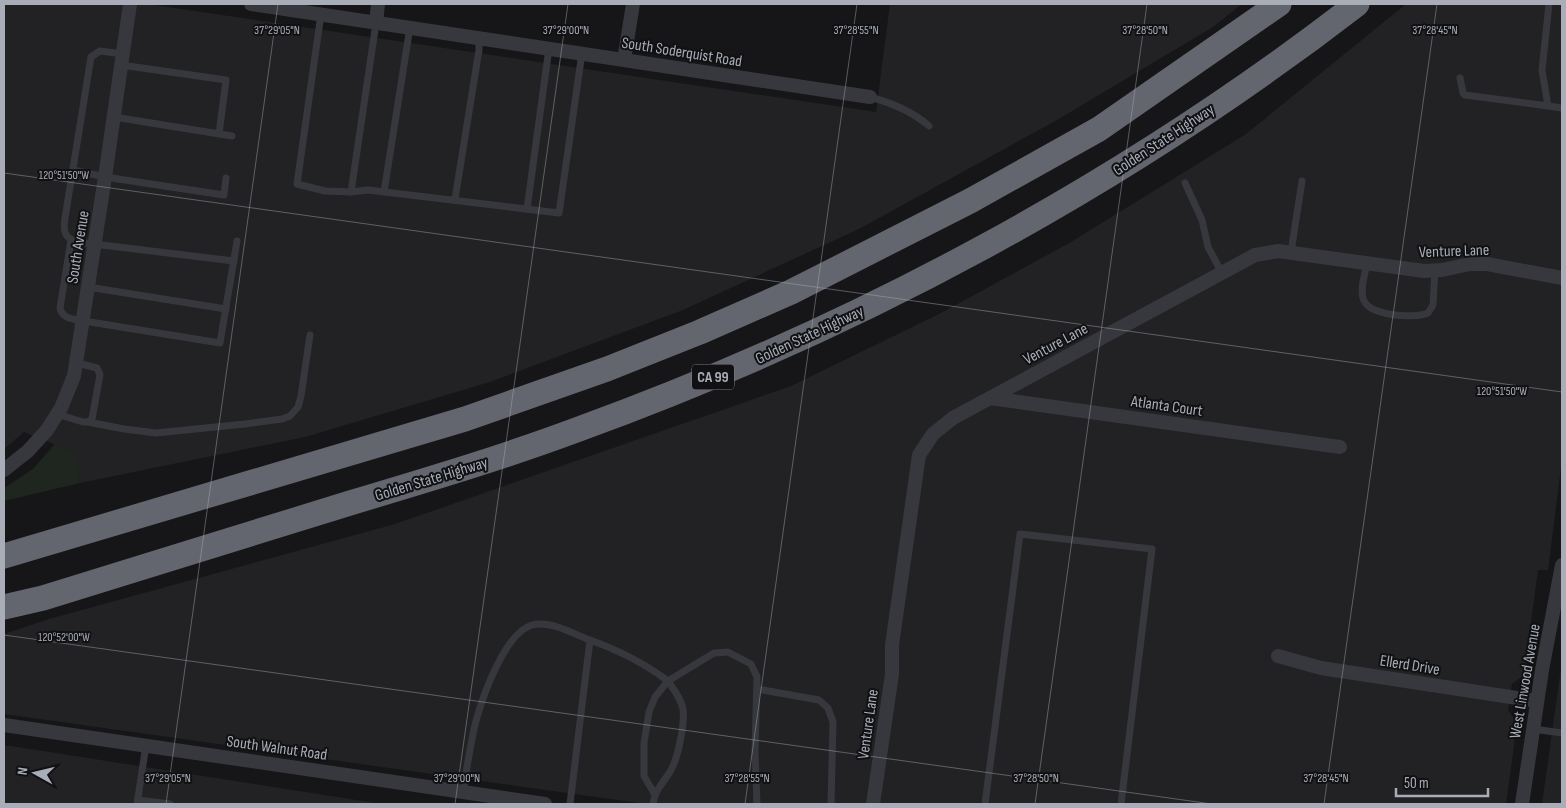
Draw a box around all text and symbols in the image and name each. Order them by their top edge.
text: 37°29'05"N [254,23,300,38]
text: 37°29'00"N [543,23,589,38]
text: 37°28'55"N [833,23,879,38]
text: 37°28'50"N [1122,23,1168,38]
text: 37°28'45"N [1412,23,1458,38]
street label: South Soderquist Road [620,34,743,71]
street label: Golden State Highway [1110,100,1218,180]
text: 120°51'50"W [39,168,89,183]
street label: South Avenue [63,209,94,285]
street label: Venture Lane [1419,241,1490,262]
street label: Golden State Highway [753,302,867,369]
street label: Venture Lane [1020,319,1091,369]
road number: CA 99 [692,364,734,390]
text: 120°51'50"W [1477,384,1527,399]
street label: Atlanta Court [1129,392,1204,421]
street label: Golden State Highway [373,453,490,506]
street label: West Linwood Avenue [1506,622,1545,740]
text: 120°52'00"W [38,630,90,645]
street label: Ellerd Drive [1378,651,1441,680]
street label: Venture Lane [854,688,883,760]
street label: South Walnut Road [225,732,328,765]
north arrow [10,748,60,798]
text: N [14,766,32,776]
scale bar [1396,766,1488,798]
text: 37°29'05"N [145,771,191,786]
text: 37°29'00"N [434,771,480,786]
text: 37°28'55"N [724,771,770,786]
text: 37°28'50"N [1013,771,1059,786]
text: 37°28'45"N [1303,771,1349,786]
text: 50 m [1404,774,1429,793]

